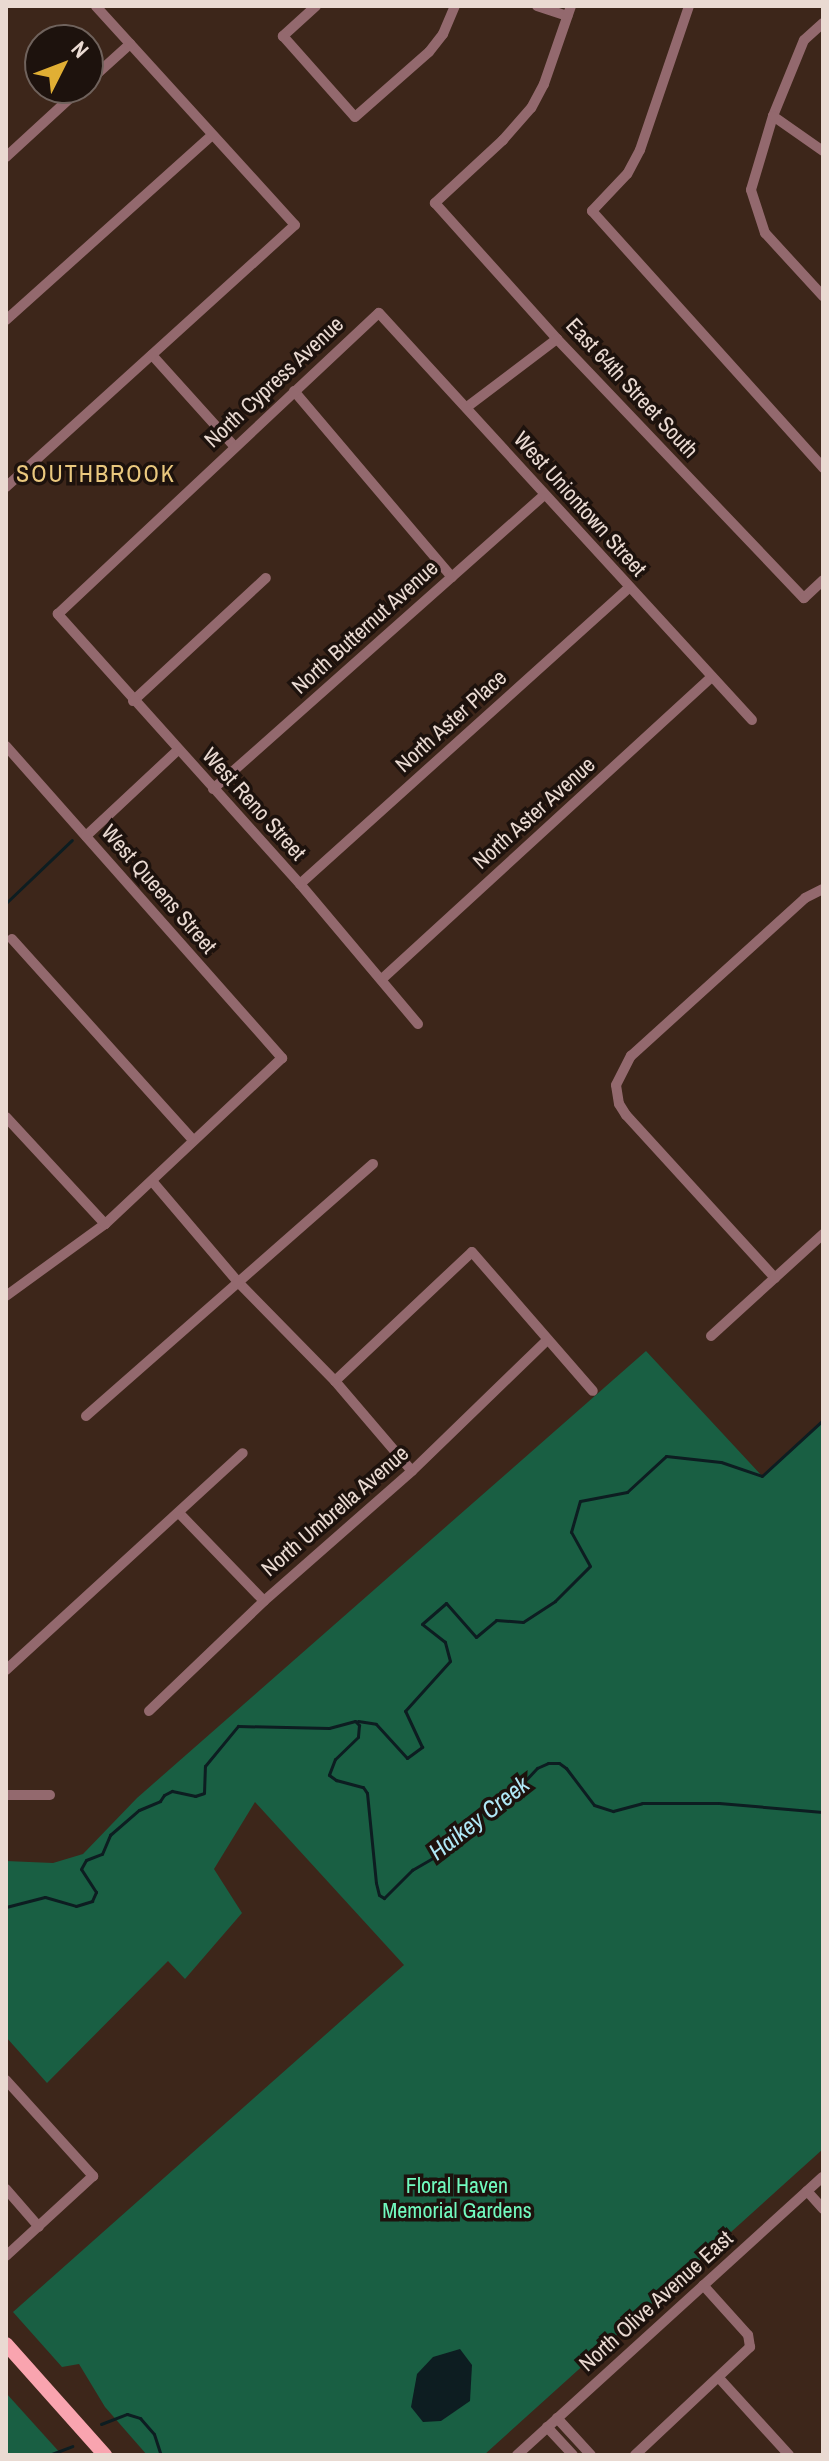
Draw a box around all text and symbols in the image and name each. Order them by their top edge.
north arrow [24,24,104,104]
text: N [65,34,96,64]
street label: North Cypress Avenue [199,311,349,453]
street label: East 64th Street South [560,313,704,463]
street label: West Uniontown Street [508,426,652,582]
district label: SOUTHBROOK [16,460,176,488]
street label: North Butternut Avenue [286,554,444,700]
street label: North Aster Place [390,664,512,778]
street label: West Reno Street [197,742,311,866]
street label: North Aster Avenue [467,751,601,875]
street label: West Queens Street [96,819,222,959]
street label: North Umbrella Avenue [256,1440,414,1582]
water label: Haikey Creek [423,1770,535,1866]
park label: Floral Haven Memorial Gardens [382,2172,532,2224]
street label: North Olive Avenue East [574,2225,738,2377]

